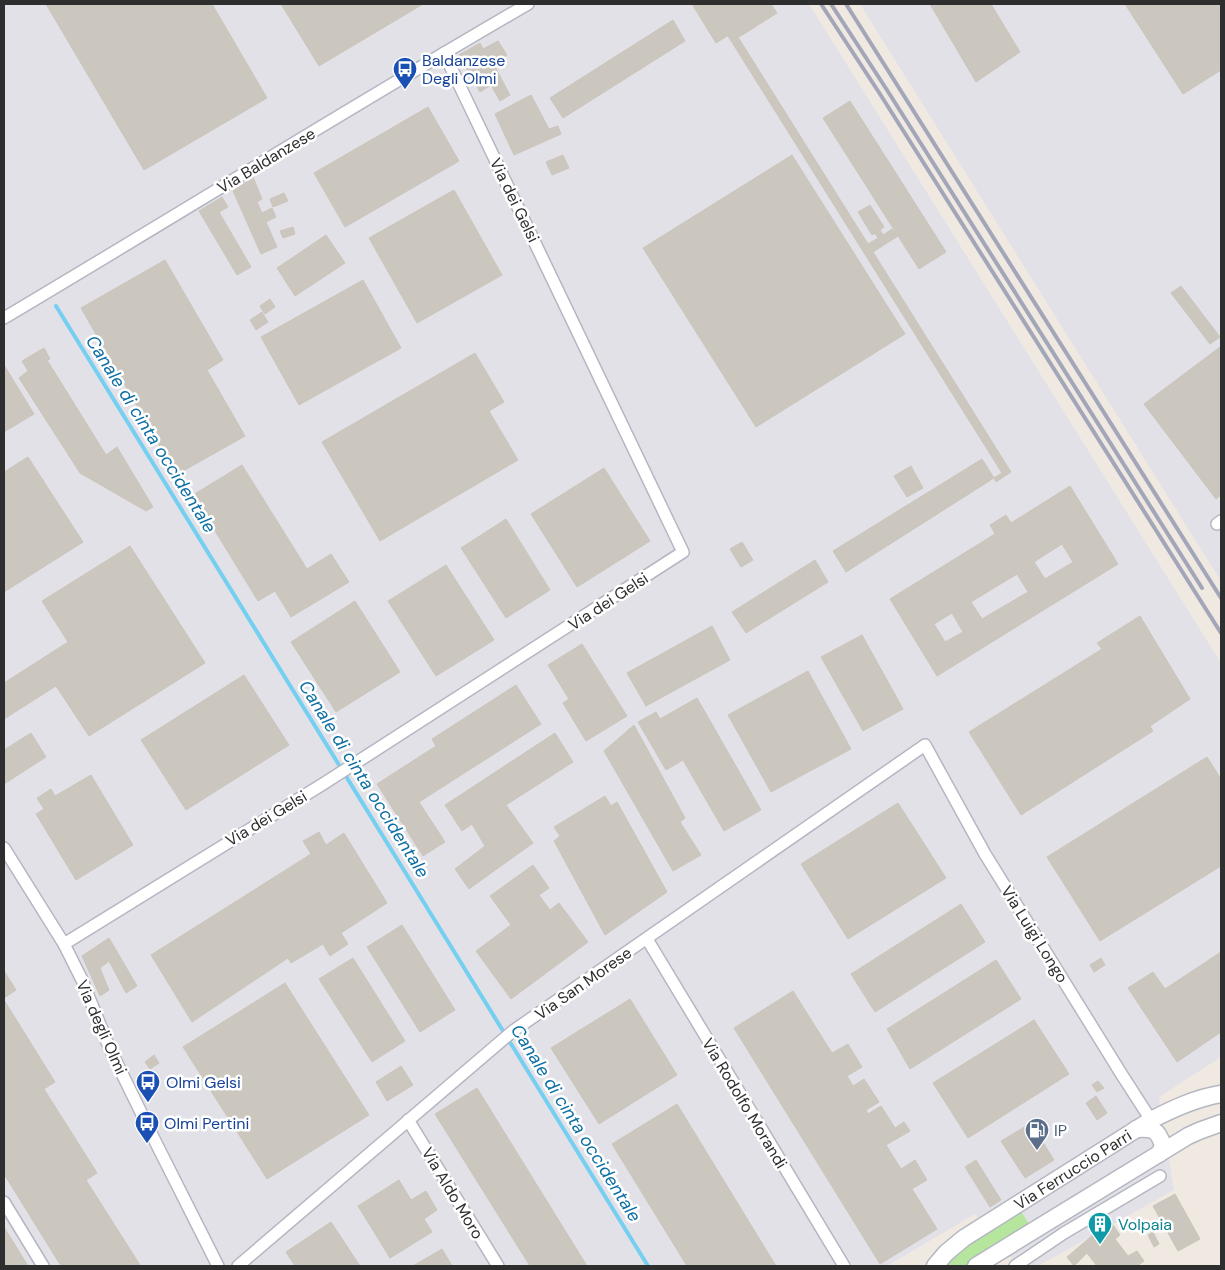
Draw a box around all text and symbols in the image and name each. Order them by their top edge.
place label: Baldanzese Degli Olmi [422,50,505,89]
bus stop icon: Baldanzese Degli Olmi [392,56,418,90]
street label: Via Baldanzese [213,123,319,198]
street label: Via dei Gelsi [485,155,544,246]
water label: Canale di cinta occidentale [80,331,222,537]
street label: Via dei Gelsi [564,568,652,635]
water label: Canale di cinta occidentale [293,676,435,882]
street label: Via dei Gelsi [222,786,311,851]
street label: Via Luigi Longo [996,882,1073,987]
street label: Via San Morese [531,942,636,1025]
street label: Via degli Olmi [71,977,132,1078]
water label: Canale di cinta occidentale [505,1020,647,1226]
street label: Via Rodolfo Morandi [697,1034,792,1172]
bus stop icon: Olmi Gelsi [135,1069,161,1103]
place label: Olmi Gelsi [166,1072,241,1093]
bus stop icon: Olmi Pertini [134,1110,160,1144]
place label: Olmi Pertini [164,1113,249,1134]
fuel station icon: IP [1024,1117,1050,1151]
place label: IP [1054,1120,1067,1141]
street label: Via Ferruccio Parri [1010,1125,1136,1215]
street label: Via Aldo Moro [417,1143,488,1243]
building icon: Volpaia [1087,1211,1113,1245]
place label: Volpaia [1118,1214,1172,1235]

